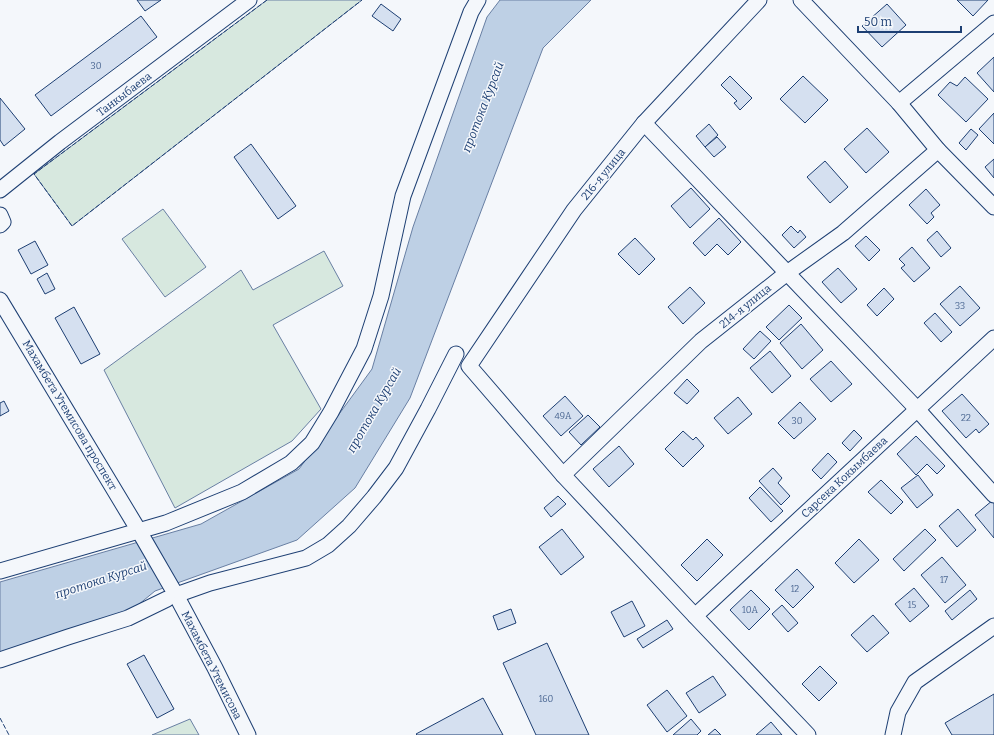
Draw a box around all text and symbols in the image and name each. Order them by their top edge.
scale bar [858,8,961,34]
text: 50 m [864,15,893,29]
water label: протока Курсай [459,60,507,155]
house number: 30 [91,61,102,71]
street label: Танкыбаева [94,70,154,119]
street label: 216-я улица [579,146,628,203]
street label: 214-я улица [717,282,774,331]
house number: 33 [955,301,965,311]
street label: Махамбета Утемисова проспект [20,338,120,493]
water label: протока Курсай [344,365,404,456]
house number: 49А [555,411,572,421]
house number: 22 [961,413,971,423]
house number: 30 [792,416,803,426]
street label: Сарсека Кокымбаева [799,434,890,521]
water label: протока Курсай [52,559,149,602]
house number: 17 [940,575,949,585]
house number: 12 [791,584,799,594]
house number: 15 [908,600,916,610]
house number: 10А [742,605,759,615]
street label: Махамбета Утемисова [179,609,244,721]
house number: 160 [539,694,554,704]

